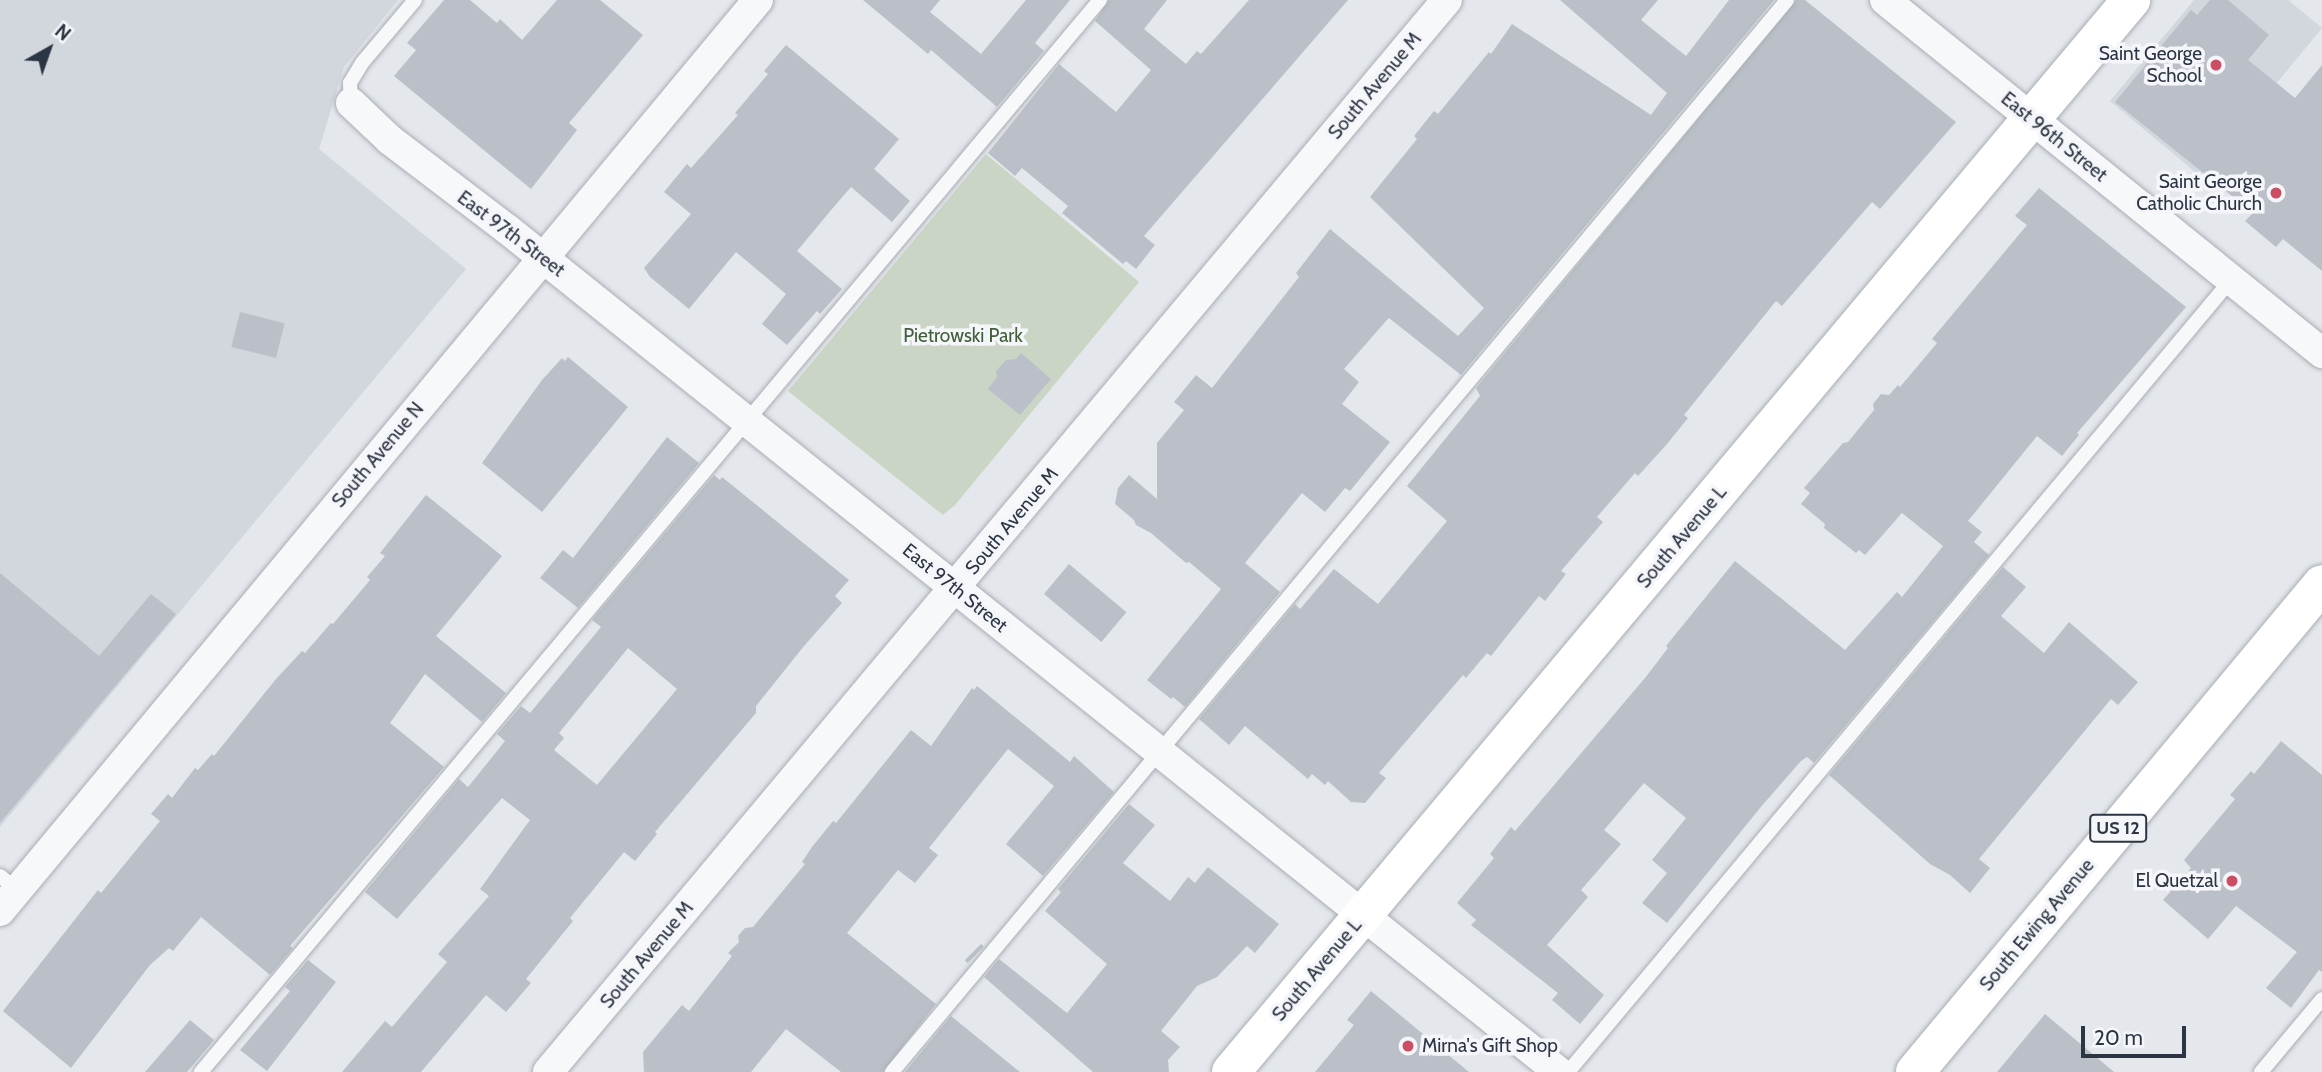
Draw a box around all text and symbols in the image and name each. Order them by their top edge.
north arrow [14,14,84,84]
text: N [50,19,75,46]
street label: South Avenue M [1324,28,1426,144]
place label: Saint George School [2099,43,2202,87]
marker: Saint George School [2208,57,2224,73]
street label: East 96th Street [1996,87,2112,187]
place label: Saint George Catholic Church [2136,171,2262,215]
marker: Saint George Catholic Church [2268,185,2284,201]
street label: East 97th Street [453,186,569,282]
park label: Pietrowski Park [903,325,1023,347]
street label: South Avenue N [327,398,429,512]
street label: South Avenue M [961,463,1063,579]
street label: South Avenue L [1633,481,1731,593]
street label: East 97th Street [898,539,1012,637]
road number: US 12 [2088,814,2148,842]
street label: South Ewing Avenue [1975,854,2099,996]
place label: El Quetzal [2136,870,2218,892]
marker: El Quetzal [2224,873,2240,889]
street label: South Avenue M [596,897,698,1013]
street label: South Avenue L [1268,914,1366,1026]
scale bar [2084,1012,2189,1056]
text: 20 m [2094,1025,2143,1050]
place label: Mirna's Gift Shop [1422,1035,1558,1057]
marker: Mirna's Gift Shop [1400,1038,1416,1054]

